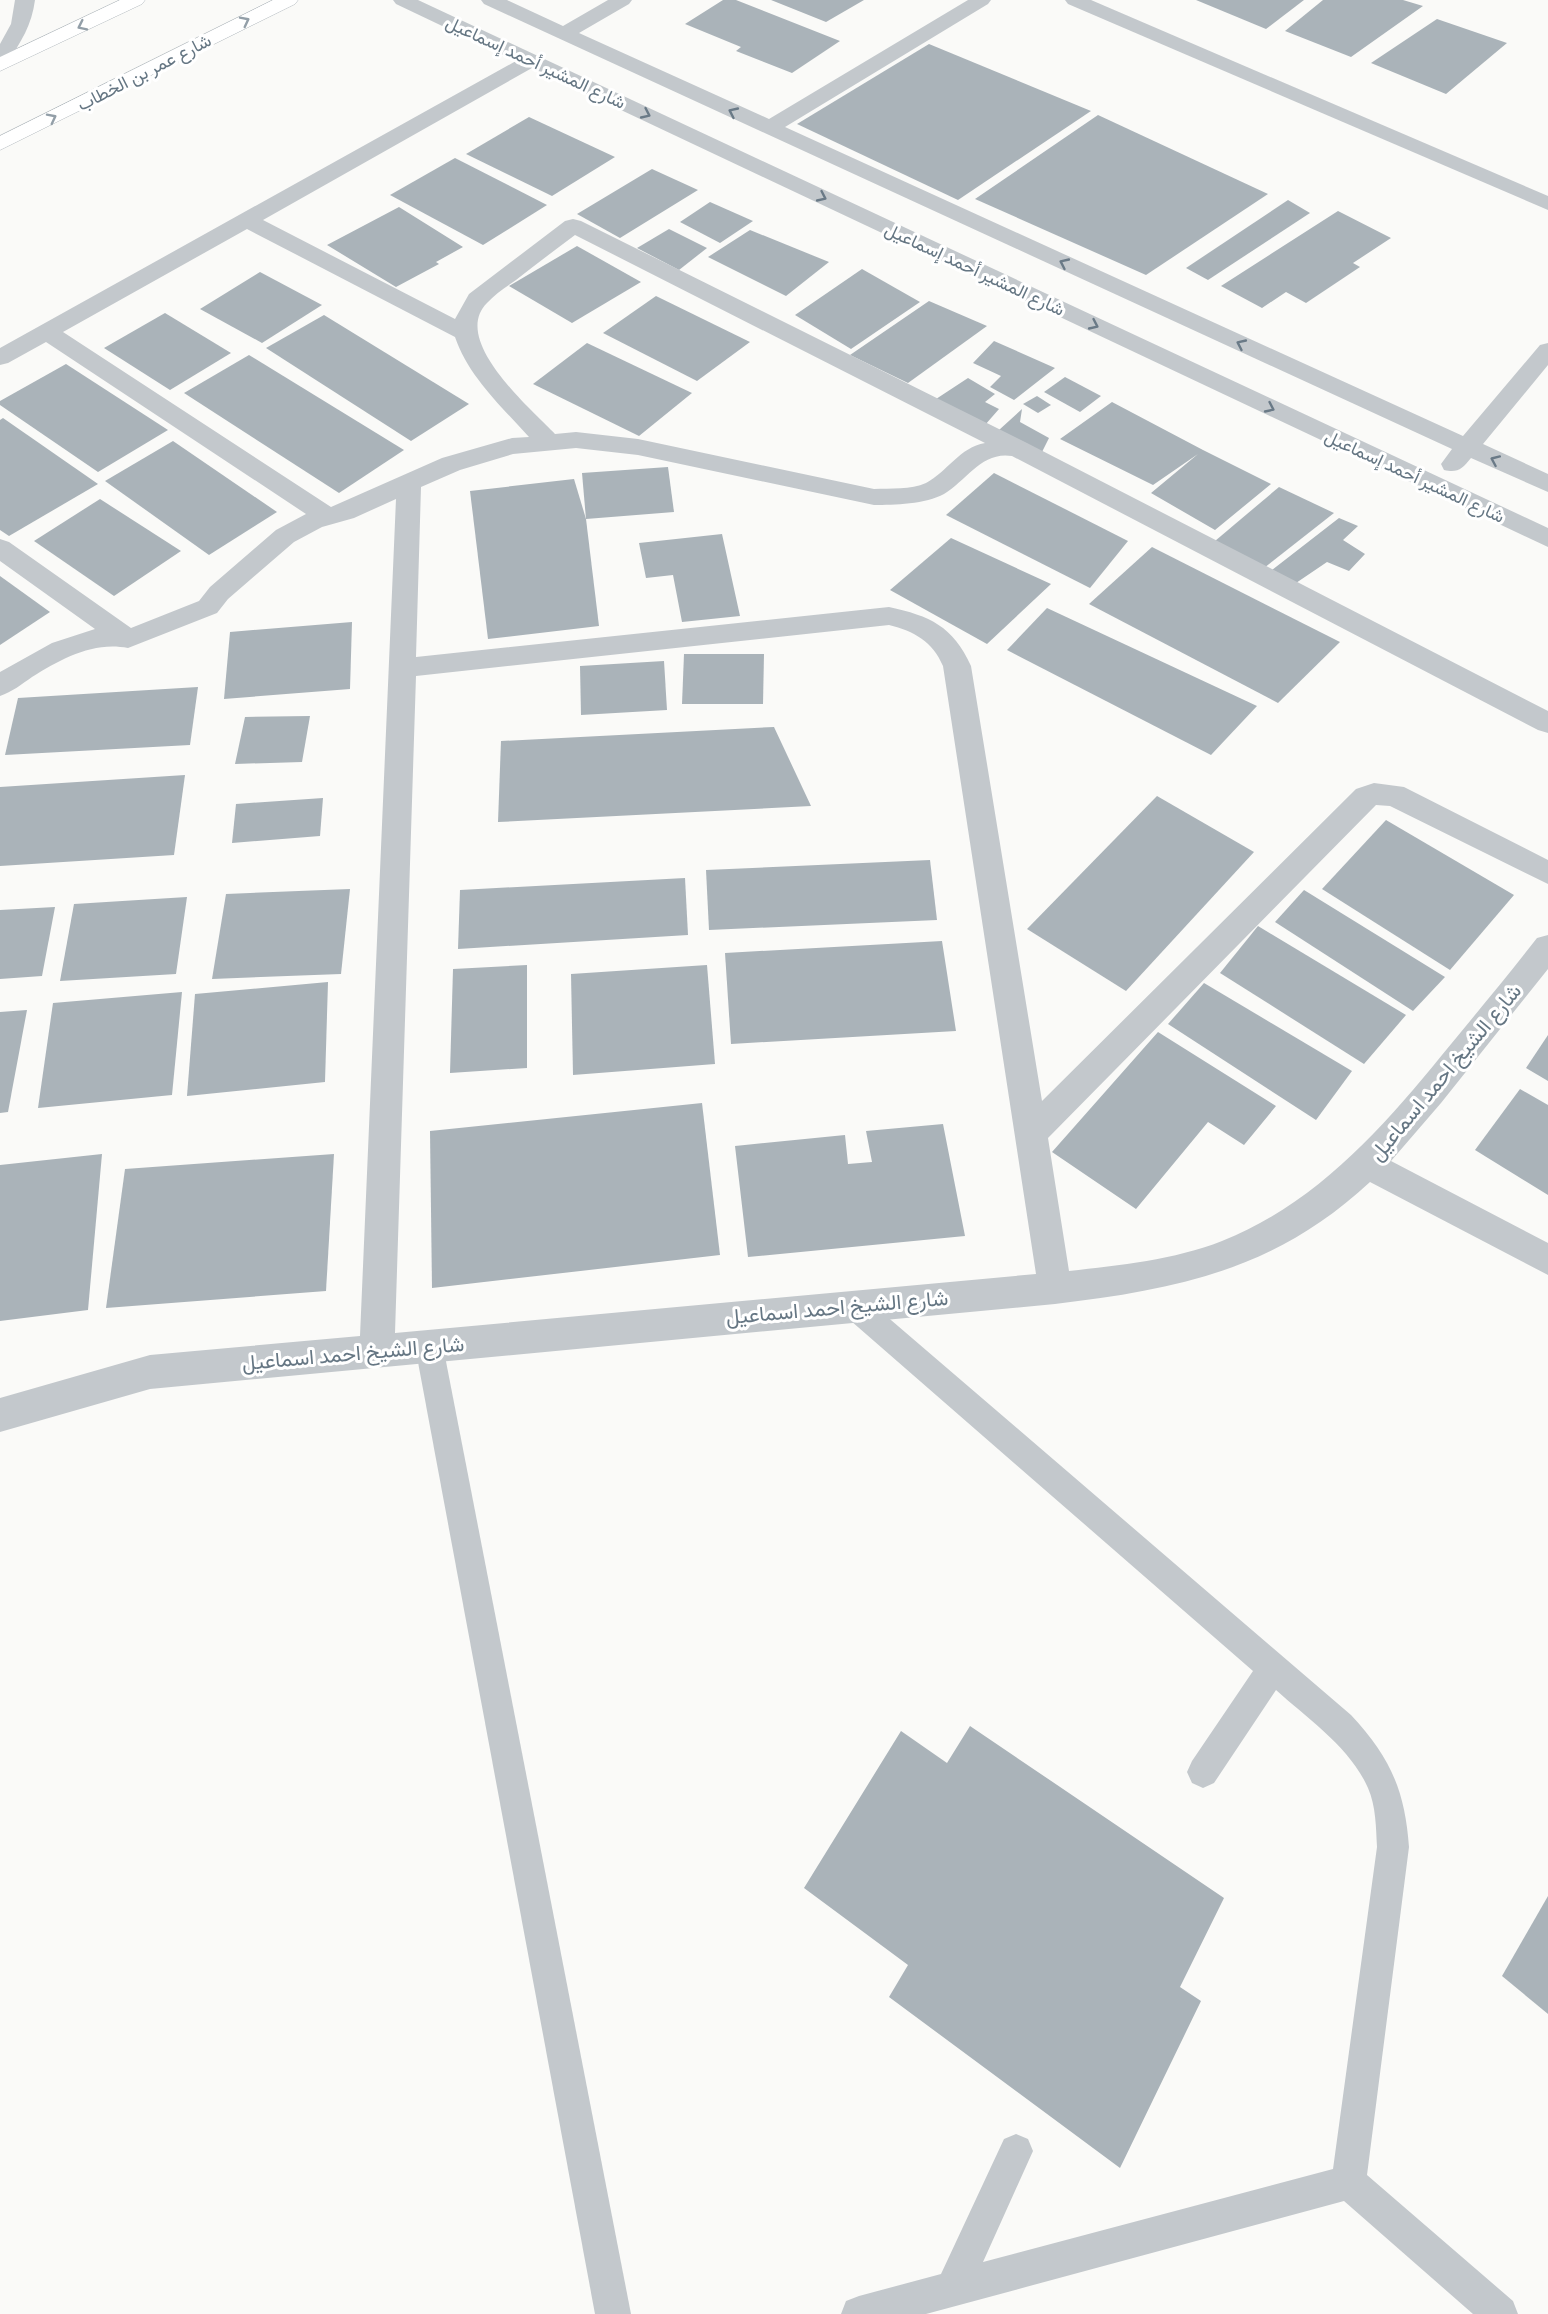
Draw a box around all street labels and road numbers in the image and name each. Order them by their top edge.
street label: شارع المشير أحمد إسماعيل [442,9,630,115]
street label: شارع عمر بن الخطاب [73,27,215,117]
street label: شارع المشير أحمد إسماعيل [881,216,1069,322]
street label: شارع المشير أحمد إسماعيل [1321,423,1509,529]
street label: شارع الشيخ احمد اسماعيل [1362,977,1528,1167]
street label: شارع الشيخ احمد اسماعيل [725,1283,949,1331]
street label: شارع الشيخ احمد اسماعيل [241,1329,465,1377]

